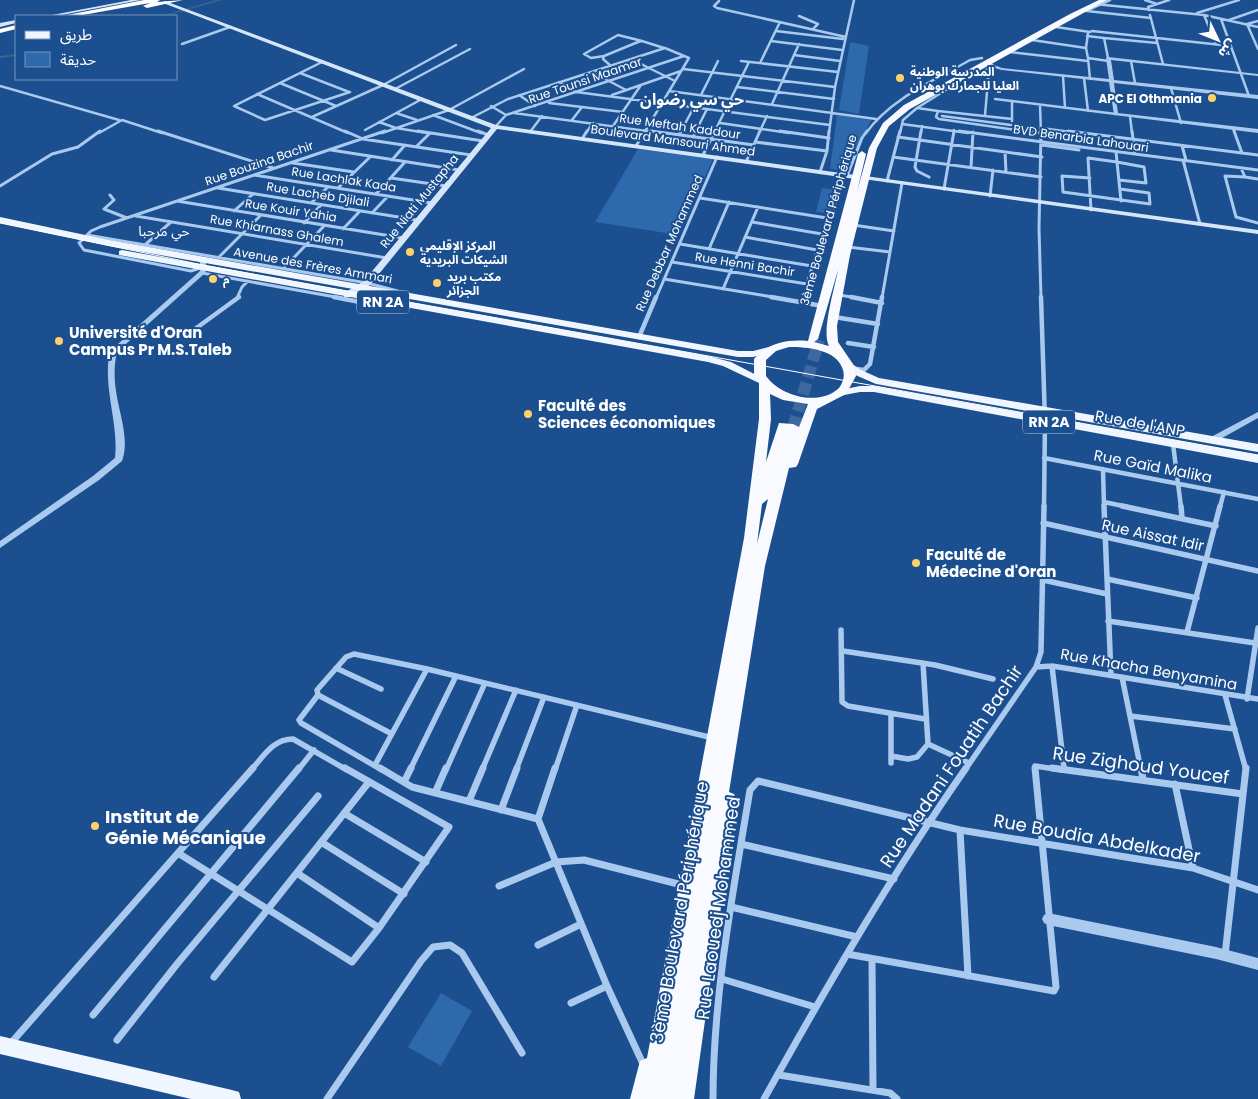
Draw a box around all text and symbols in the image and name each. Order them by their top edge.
legend [15,15,178,80]
north arrow [1193,15,1243,65]
text: طريق [60,24,92,45]
text: ش [1214,35,1241,63]
text: حديقة [60,49,96,70]
street label: Rue Tounsi Maamar [526,52,645,107]
place label: المدرسة الوطنية العليا للجمارك بوهران [910,63,1019,94]
marker: المدرسة الوطنية العليا للجمارك بوهران [894,72,906,84]
district label: حي سي رضوان [640,88,744,112]
place label: APC El Othmania [1098,90,1202,107]
marker: APC El Othmania [1206,92,1218,104]
street label: Rue Meftah Kaddour [618,109,742,143]
street label: Boulevard Mansouri Ahmed [590,120,756,160]
street label: BVD Benarbia Lahouari [1012,120,1150,156]
street label: 3ème Boulevard Périphérique [795,133,861,307]
street label: Rue Bouzina Bachir [203,136,316,190]
street label: Rue Niati Mustapha [376,150,462,252]
street label: Rue Lachlak Kada [290,162,398,196]
street label: Rue Debbar Mohammed [631,172,707,314]
street label: Rue Lacheb Djilali [265,177,371,211]
street label: Rue Kouir Yahia [244,194,338,226]
street label: Rue Khiarnass Ghalem [209,210,345,250]
district label: حي مرحبا [138,221,190,242]
place label: المركز الإقليمي الشيكات البريدية [420,237,507,268]
street label: Avenue des Frères Ammari [232,243,394,287]
marker: المركز الإقليمي الشيكات البريدية [404,246,416,258]
street label: Rue Henni Bachir [694,248,797,280]
place label: مكتب بريد الجزائر [446,268,501,299]
place label: م [223,271,230,289]
marker: م [207,273,219,285]
marker: مكتب بريد الجزائر [431,277,443,289]
road number: RN 2A [357,290,409,314]
place label: Université d'Oran Campus Pr M.S.Taleb [69,322,232,360]
marker: Université d'Oran Campus Pr M.S.Taleb [53,335,65,347]
place label: Faculté des Sciences économiques [538,395,716,433]
street label: Rue de l'ANP [1093,405,1187,441]
marker: Faculté des Sciences économiques [522,408,534,420]
road number: RN 2A [1023,411,1075,434]
street label: Rue Gaïd Malika [1092,444,1214,488]
street label: Rue Aissat Idir [1100,514,1207,556]
place label: Faculté de Médecine d'Oran [926,544,1056,582]
marker: Faculté de Médecine d'Oran [910,557,922,569]
street label: Rue Khacha Benyamina [1059,643,1239,695]
street label: Rue Madani Fouatih Bachir [874,659,1029,872]
street label: Rue Zighoud Youcef [1051,740,1231,790]
street label: 3ème Boulevard Périphérique [644,779,714,1045]
street label: Rue Laouedj Mohammed [690,795,746,1021]
place label: Institut de Génie Mécanique [105,804,266,850]
street label: Rue Boudia Abdelkader [992,807,1203,869]
marker: Institut de Génie Mécanique [89,820,101,832]

